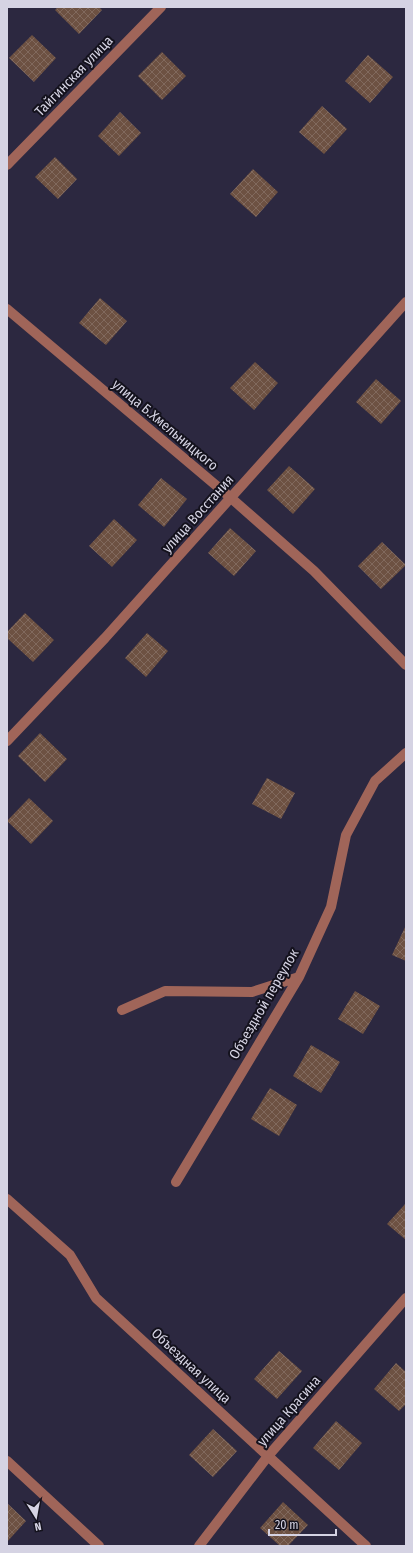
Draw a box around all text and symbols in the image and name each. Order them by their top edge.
street label: Тайгинская улица [31,32,117,120]
street label: улица Б.Хмельницкого [109,376,221,474]
street label: улица Восстания [159,471,237,557]
street label: Объездной переулок [226,945,303,1062]
street label: Объездная улица [148,1325,234,1407]
street label: улица Красина [254,1372,324,1450]
north arrow [16,1497,56,1537]
scale bar [269,1511,336,1537]
text: 20 m [275,1518,299,1532]
text: N [33,1519,42,1533]

